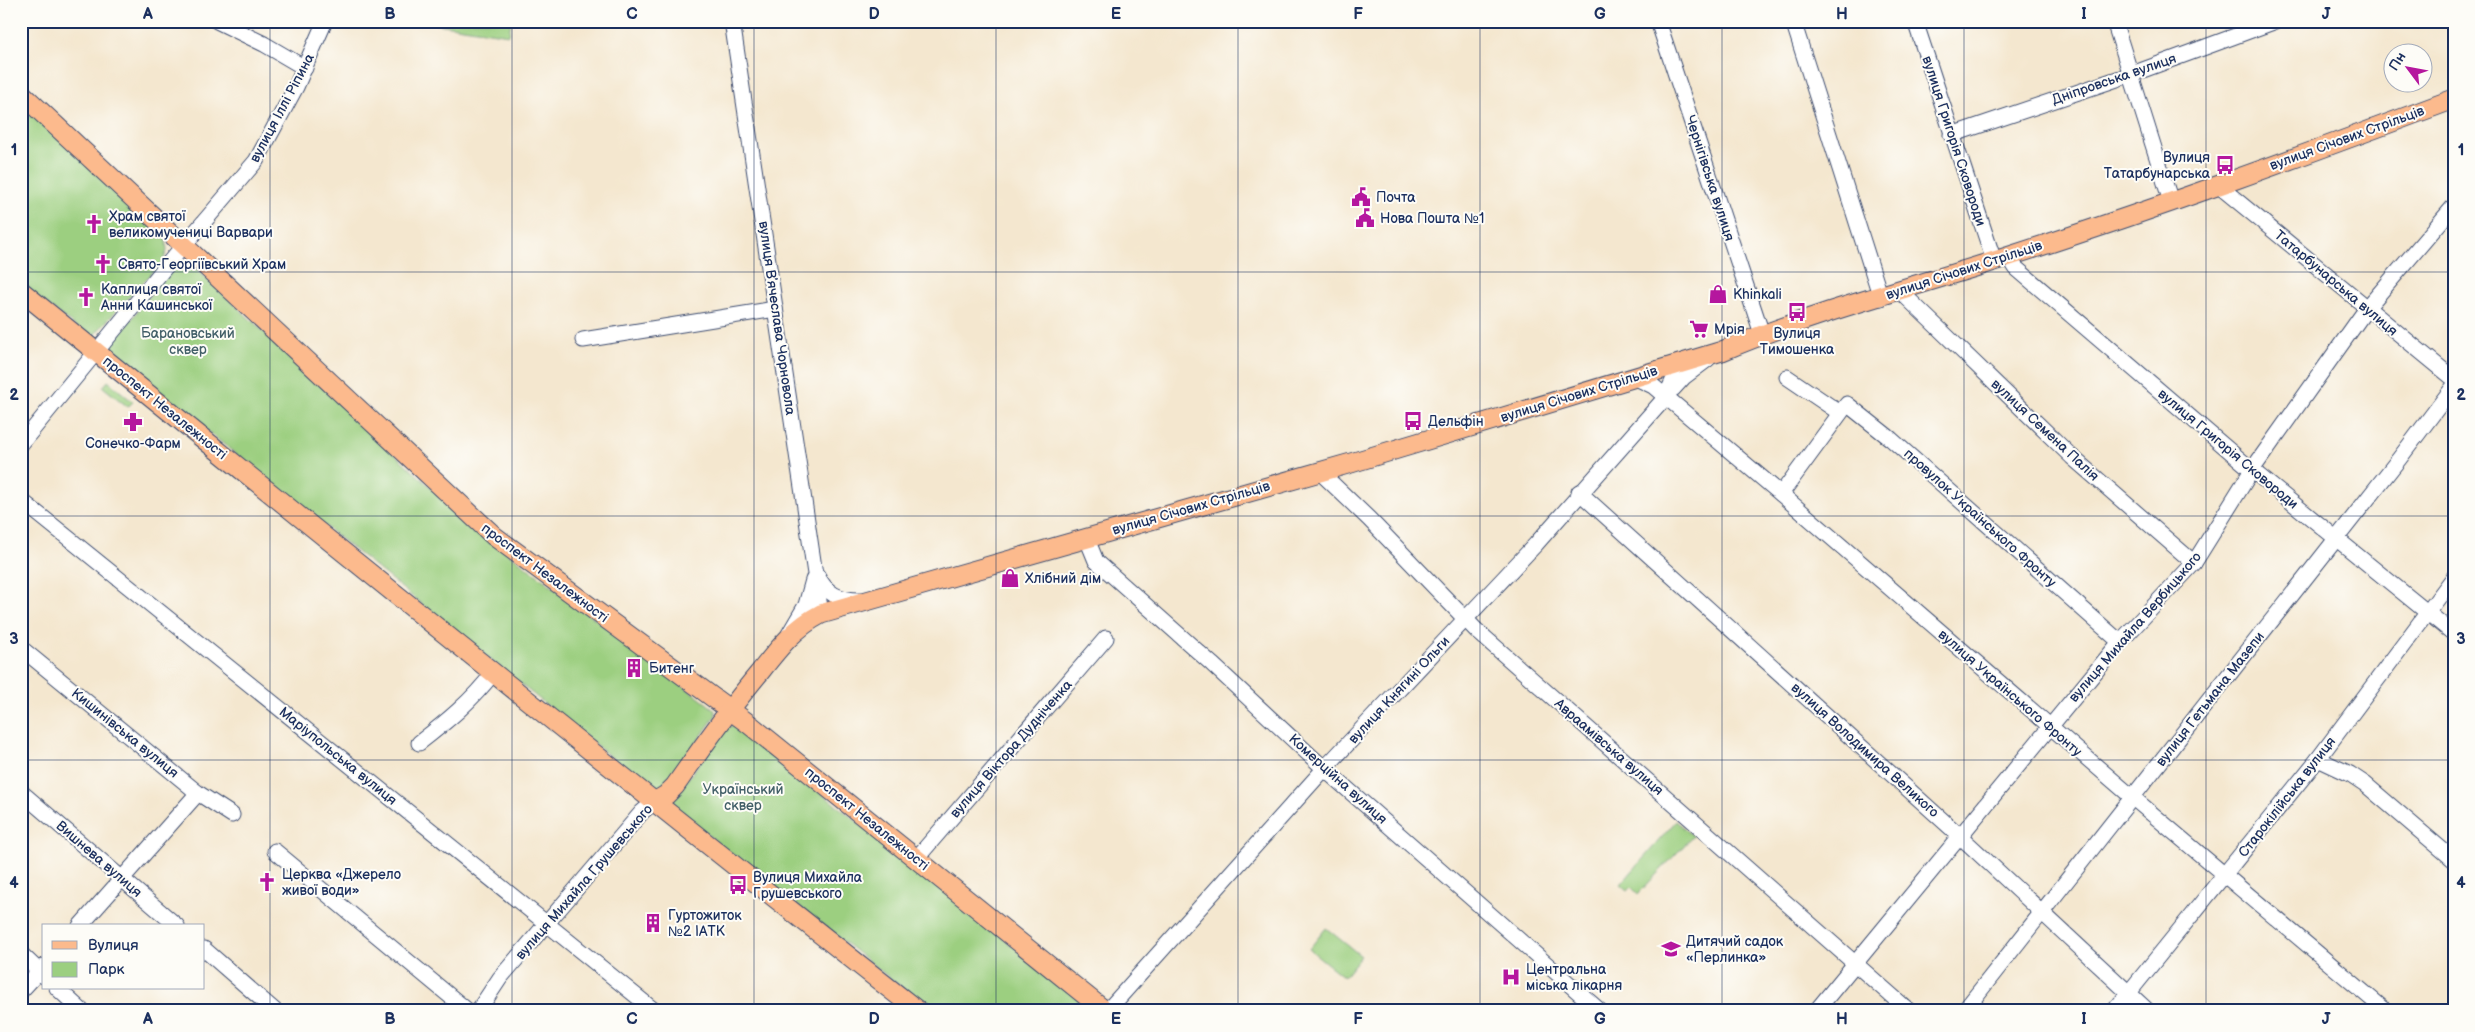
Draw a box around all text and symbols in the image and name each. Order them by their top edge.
text: A [142,5,153,24]
text: B [384,5,396,24]
text: C [626,5,638,24]
text: D [868,5,880,24]
text: E [1111,5,1121,24]
text: F [1353,5,1363,24]
text: G [1594,5,1606,24]
text: H [1836,5,1848,24]
text: I [2081,5,2087,24]
text: J [2322,5,2331,24]
north arrow [2382,42,2432,92]
text: Пн [2385,49,2410,74]
street label: вулиця Іллі Ріпина [246,50,318,165]
street label: Дніпровська вулиця [2050,50,2179,108]
street label: вулиця Григорія Сковороди [1918,54,1990,228]
street label: вулиця Січових Стрільців [2267,102,2427,174]
street label: Чернігівська вулиця [1682,113,1738,243]
text: 1 [11,141,17,160]
text: 1 [2458,141,2464,160]
place label: Вулиця Татарбунарська [2104,149,2211,182]
bus stop icon: Вулиця Татарбунарська [2214,154,2236,176]
public building icon: Почта [1350,186,1372,208]
place label: Почта [1376,189,1416,206]
public building icon: Нова Пошта №1 [1354,207,1376,229]
place label: Храм святої великомучениці Варвари [109,208,273,241]
place label: Нова Пошта №1 [1380,210,1484,227]
church icon: Храм святої великомучениці Варвари [83,213,105,235]
street label: вулиця Вʼячеслава Чорновола [755,220,799,417]
street label: Татарбунарська вулиця [2271,226,2401,340]
street label: вулиця Січових Стрільців [1884,236,2045,303]
church icon: Свято-Георгіївський Храм [92,253,114,275]
place label: Свято-Георгіївський Храм [118,256,286,273]
place label: Каплиця cвятої Анни Кашинської [100,281,213,314]
shop icon: Khinkali [1707,283,1729,305]
church icon: Каплиця cвятої Анни Кашинської [75,286,97,308]
place label: Khinkali [1733,286,1782,303]
bus stop icon: Вулиця Тимошенка [1786,301,1808,323]
supermarket icon: Мрія [1688,318,1710,340]
place label: Мрія [1714,321,1745,338]
park label: Барановський сквер [141,325,235,358]
place label: Вулиця Тимошенка [1760,325,1835,358]
street label: проспект Незалежності [100,353,230,463]
street label: вулиця Січових Стрільців [1498,362,1660,426]
street label: вулиця Семена Палія [1987,376,2103,485]
street label: вулиця Григорія Сковороди [2154,385,2302,513]
text: 2 [9,386,19,405]
text: 2 [2456,386,2466,405]
bus stop icon: Дельфін [1402,410,1424,432]
pharmacy icon: Сонечко-Фарм [122,411,144,433]
place label: Дельфін [1428,413,1484,430]
place label: Сонечко-Фарм [85,435,181,452]
street label: провулок Українського Фронту [1900,445,2060,591]
street label: вулиця Січових Стрільців [1110,477,1272,539]
street label: проспект Незалежності [478,520,612,626]
street label: вулиця Михайла Вербицького [2065,548,2205,706]
shop icon: Хлібний дім [999,567,1021,589]
place label: Хлібний дім [1025,570,1101,587]
street label: вулиця Українського Фронту [1935,626,2086,760]
street label: вулиця Гетьмана Мазепи [2152,628,2268,770]
text: 3 [9,630,19,649]
text: 3 [2456,630,2466,649]
street label: вулиця Княгині Ольги [1345,633,1453,747]
building icon: Битенг [623,657,645,679]
place label: Битенг [649,660,695,677]
street label: вулиця Віктора Дудніченка [946,676,1076,821]
street label: вулиця Володимира Великого [1788,679,1942,821]
street label: Кишинівська вулиця [68,685,182,782]
street label: Авраамівська вулиця [1550,694,1667,799]
street label: Маріупольська вулиця [276,703,400,809]
street label: Комерційна вулиця [1285,730,1391,828]
street label: Старокілійська вулиця [2235,733,2339,861]
street label: проспект Незалежності [802,764,932,874]
park label: Український сквер [702,781,784,814]
street label: вулиця Михайла Грушевського [512,801,656,963]
street label: Вишнева вулиця [53,817,146,901]
place label: Церква «Джерело живої води» [282,866,401,899]
place label: Вулиця Михайла Грушевського [753,869,863,902]
church icon: Церква «Джерело живої води» [256,871,278,893]
text: 4 [9,874,19,893]
bus stop icon: Вулиця Михайла Грушевського [727,874,749,896]
text: 4 [2456,874,2466,893]
place label: Гуртожиток №2 ІАТК [668,907,742,940]
building icon: Гуртожиток №2 ІАТК [642,912,664,934]
legend [42,924,205,990]
place label: Дитячий садок «Перлинка» [1686,933,1784,966]
text: Вулиця [88,936,139,955]
school or university icon: Дитячий садок «Перлинка» [1660,938,1682,960]
text: Парк [88,960,125,979]
place label: Центральна міська лікарня [1526,961,1622,994]
hospital icon: Центральна міська лікарня [1500,966,1522,988]
text: A [142,1010,153,1029]
text: B [384,1010,396,1029]
text: C [626,1010,638,1029]
text: D [868,1010,880,1029]
text: E [1111,1010,1121,1029]
text: F [1353,1010,1363,1029]
text: G [1594,1010,1606,1029]
text: H [1836,1010,1848,1029]
text: I [2081,1010,2087,1029]
text: J [2322,1010,2331,1029]

